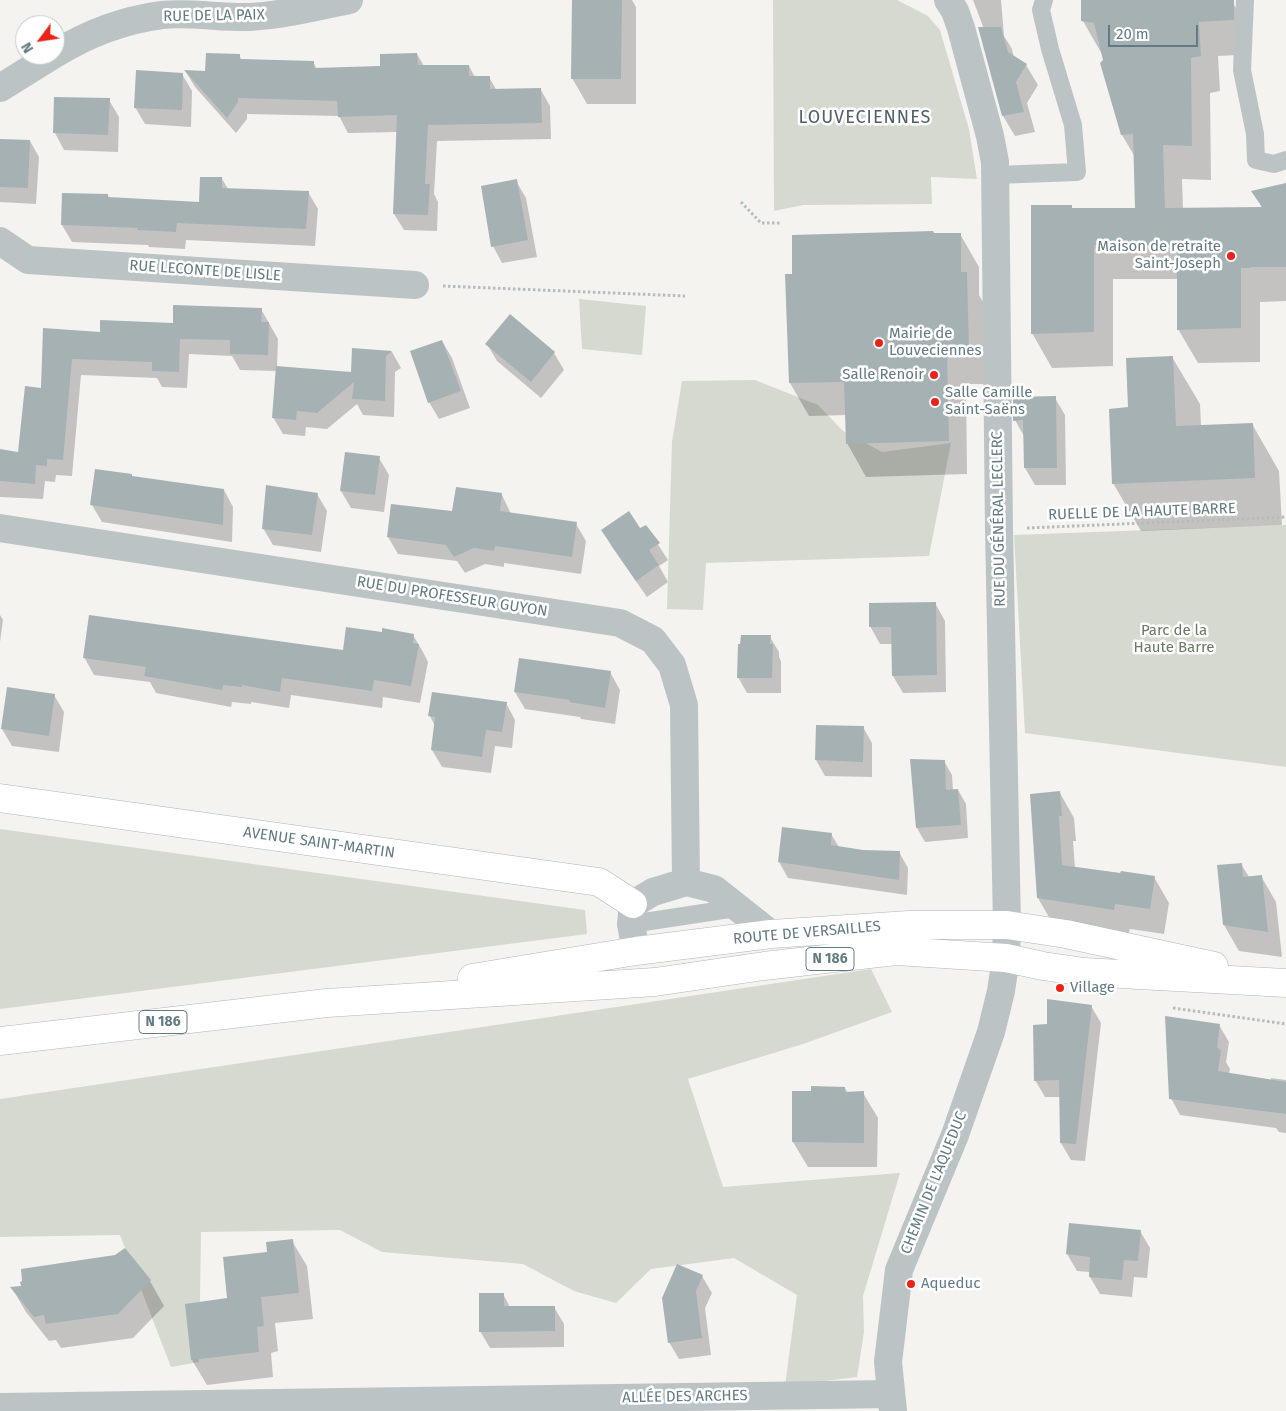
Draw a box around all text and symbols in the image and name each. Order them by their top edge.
street label: RUE DE LA PAIX [163,6,265,26]
north arrow [15,15,65,65]
scale bar [1111,15,1201,47]
text: 20 m [1116,25,1149,43]
text: N [18,39,37,56]
district label: LOUVECIENNES [797,107,933,129]
place label: Maison de retraite Saint-Joseph [1097,238,1221,273]
marker: Maison de retraite Saint-Joseph [1225,250,1237,262]
street label: RUE LECONTE DE LISLE [129,257,281,285]
place label: Mairie de Louveciennes [889,325,981,360]
marker: Mairie de Louveciennes [873,337,885,349]
place label: Salle Renoir [842,366,924,384]
marker: Salle Renoir [928,369,940,381]
place label: Salle Camille Saint-Saëns [945,384,1032,419]
marker: Salle Camille Saint-Saëns [929,396,941,408]
street label: RUE DU GÉNÉRAL LECLERC [988,431,1010,607]
street label: RUELLE DE LA HAUTE BARRE [1048,500,1236,524]
street label: RUE DU PROFESSEUR GUYON [355,573,549,621]
park label: Parc de la Haute Barre [1133,622,1215,657]
street label: AVENUE SAINT-MARTIN [242,823,396,863]
street label: ROUTE DE VERSAILLES [732,918,882,948]
road number: N 186 [806,948,854,971]
place label: Village [1070,979,1115,997]
marker: Village [1054,982,1066,994]
road number: N 186 [139,1010,187,1034]
street label: CHEMIN DE L'AQUEDUC [897,1109,971,1257]
place label: Aqueduc [921,1275,980,1293]
marker: Aqueduc [905,1278,917,1290]
street label: ALLÉE DES ARCHES [622,1387,748,1407]

